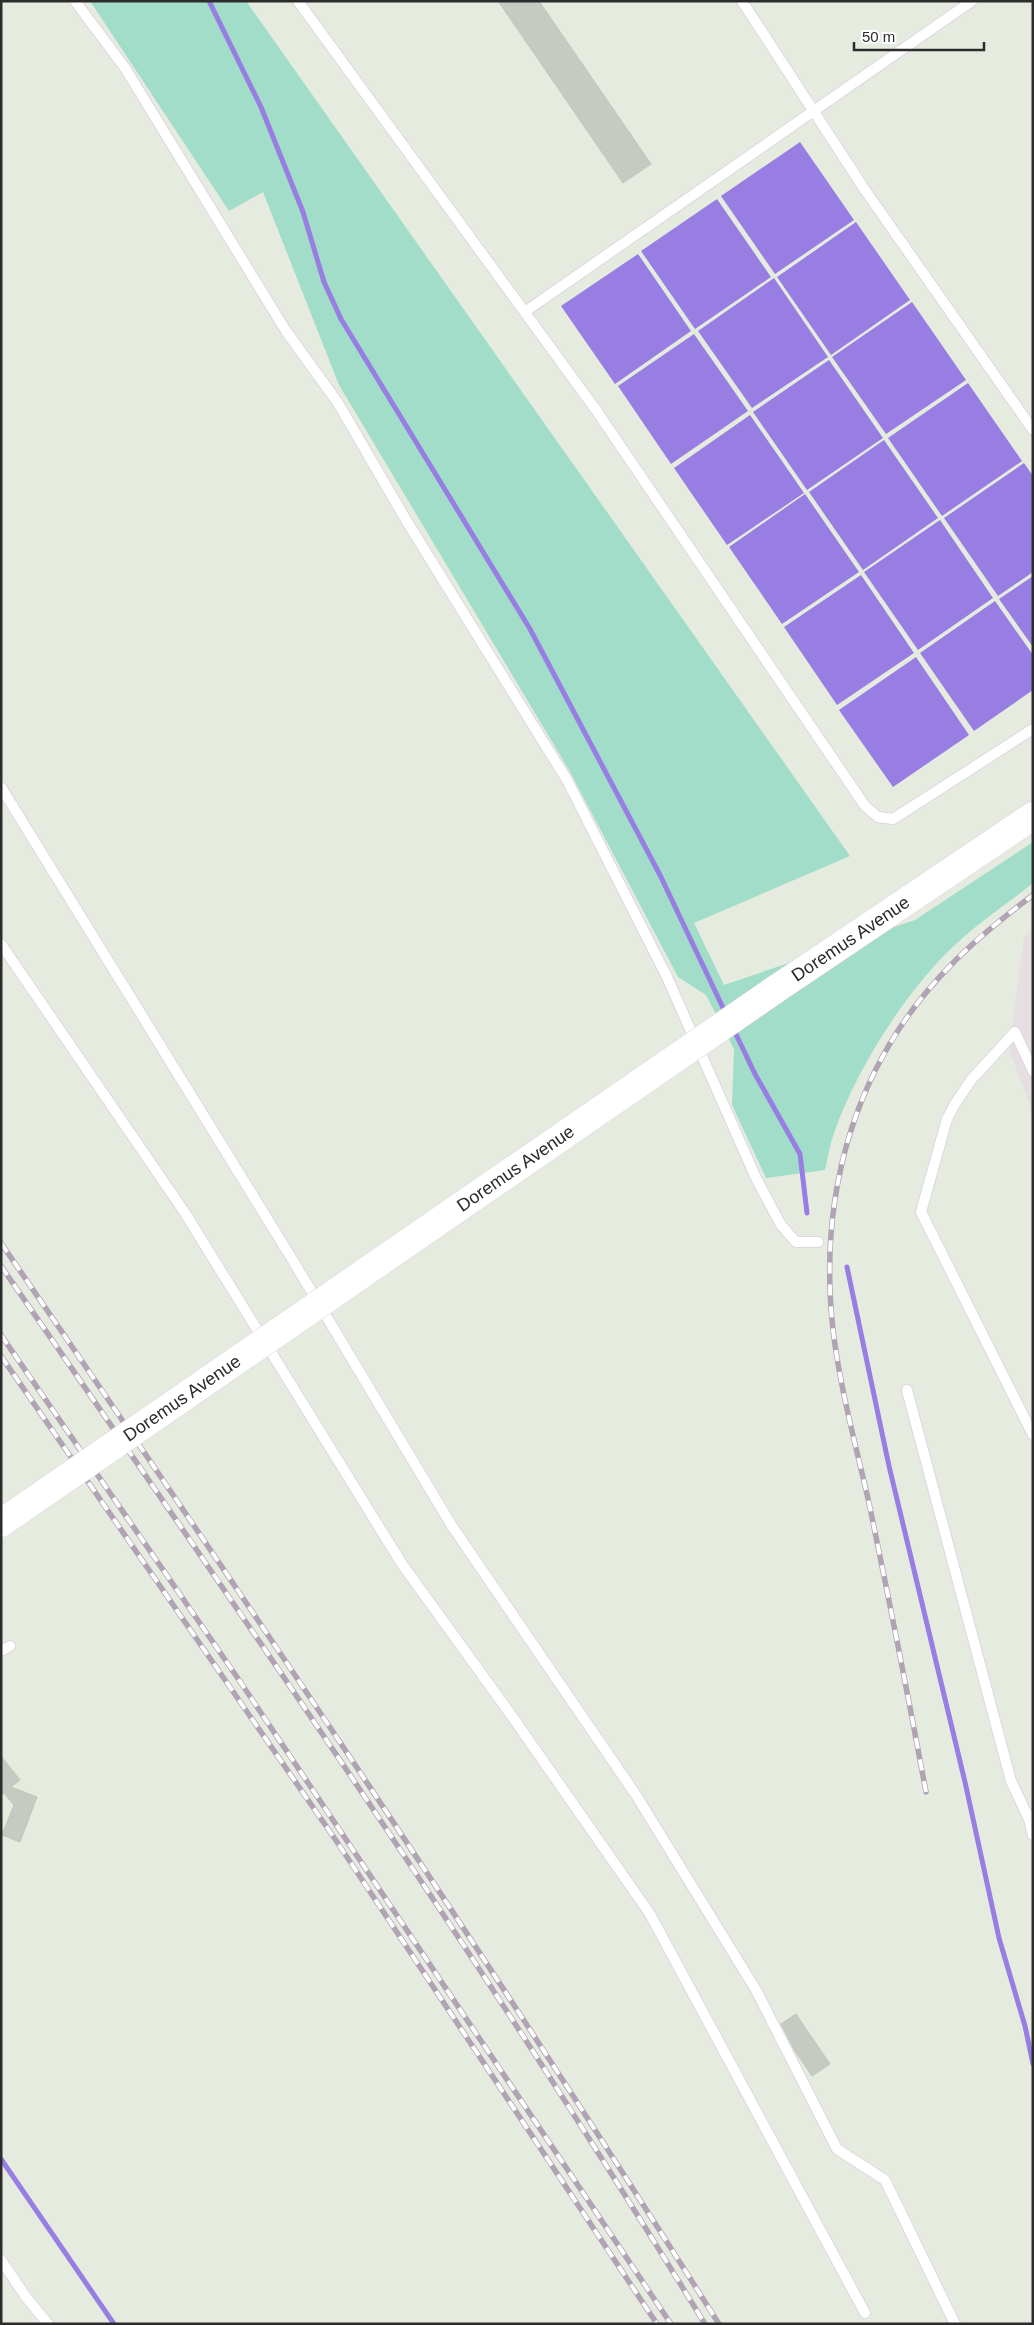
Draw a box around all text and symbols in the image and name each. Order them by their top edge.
scale bar [854,20,984,52]
text: 50 m [862,28,895,45]
street label: Doremus Avenue [788,892,913,986]
street label: Doremus Avenue [453,1121,578,1216]
street label: Doremus Avenue [120,1351,245,1446]

